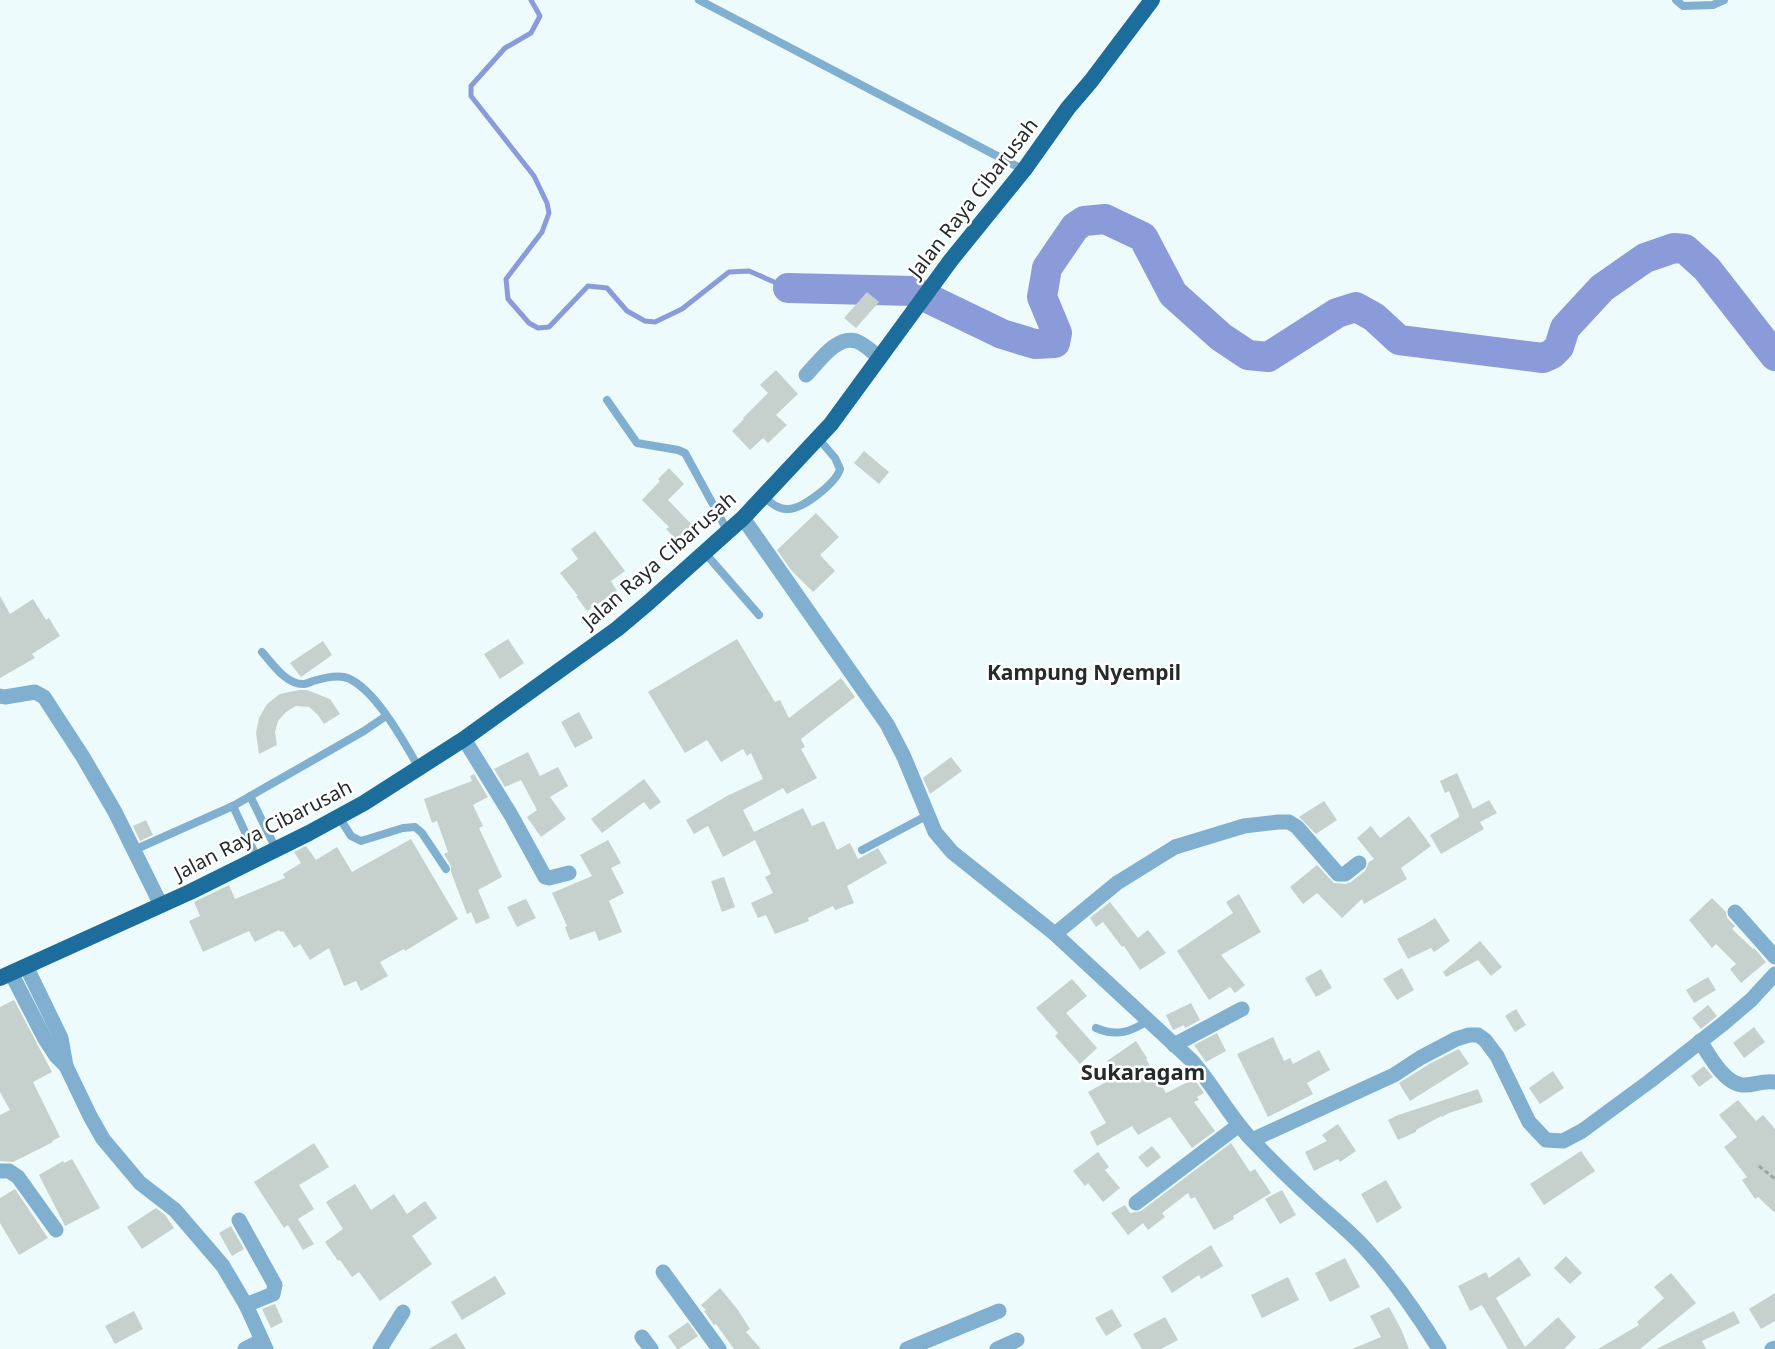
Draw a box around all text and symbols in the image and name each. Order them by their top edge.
street label: Jalan Raya Cibarusah [900,112,1044,285]
street label: Jalan Raya Cibarusah [574,485,741,635]
district label: Kampung Nyempil [987,658,1181,686]
street label: Jalan Raya Cibarusah [168,773,356,887]
district label: Sukaragam [1081,1056,1205,1086]

